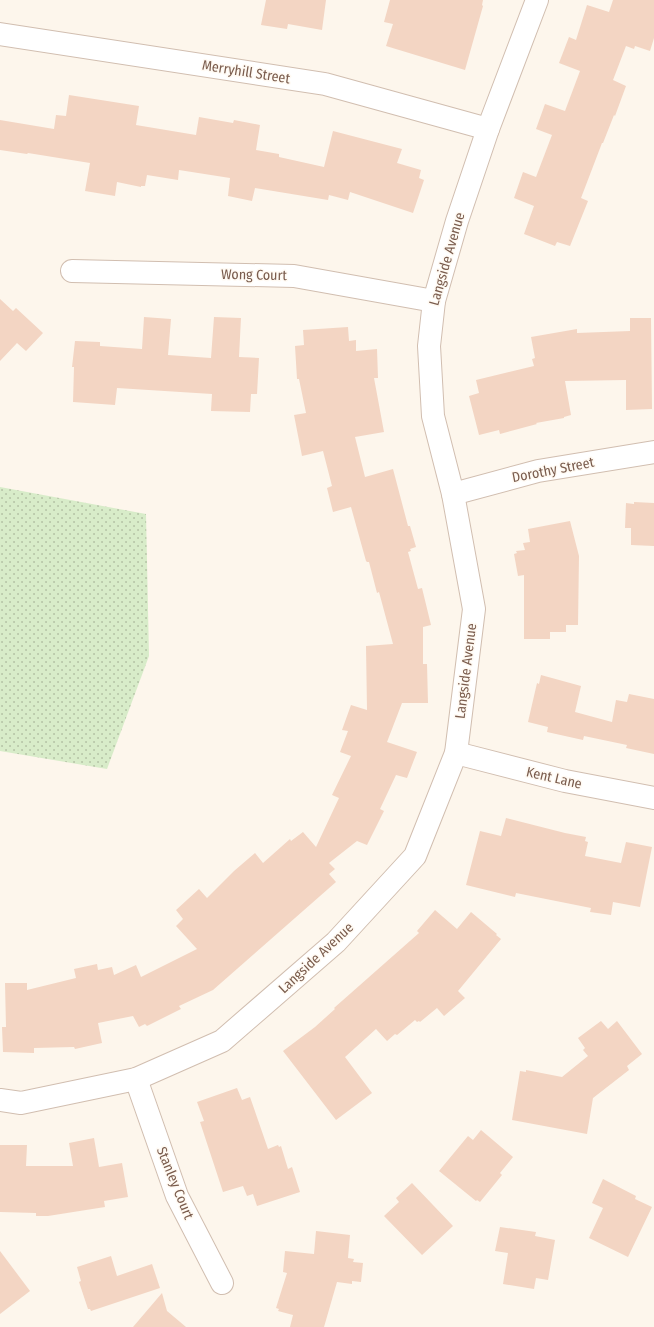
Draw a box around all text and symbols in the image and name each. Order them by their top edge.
street label: Merryhill Street [201,57,292,87]
street label: Langside Avenue [426,210,468,308]
street label: Wong Court [221,266,288,284]
street label: Dorothy Street [511,454,596,486]
street label: Langside Avenue [452,622,480,720]
street label: Kent Lane [524,763,584,793]
street label: Langside Avenue [275,919,357,997]
street label: Stanley Court [153,1144,197,1222]

